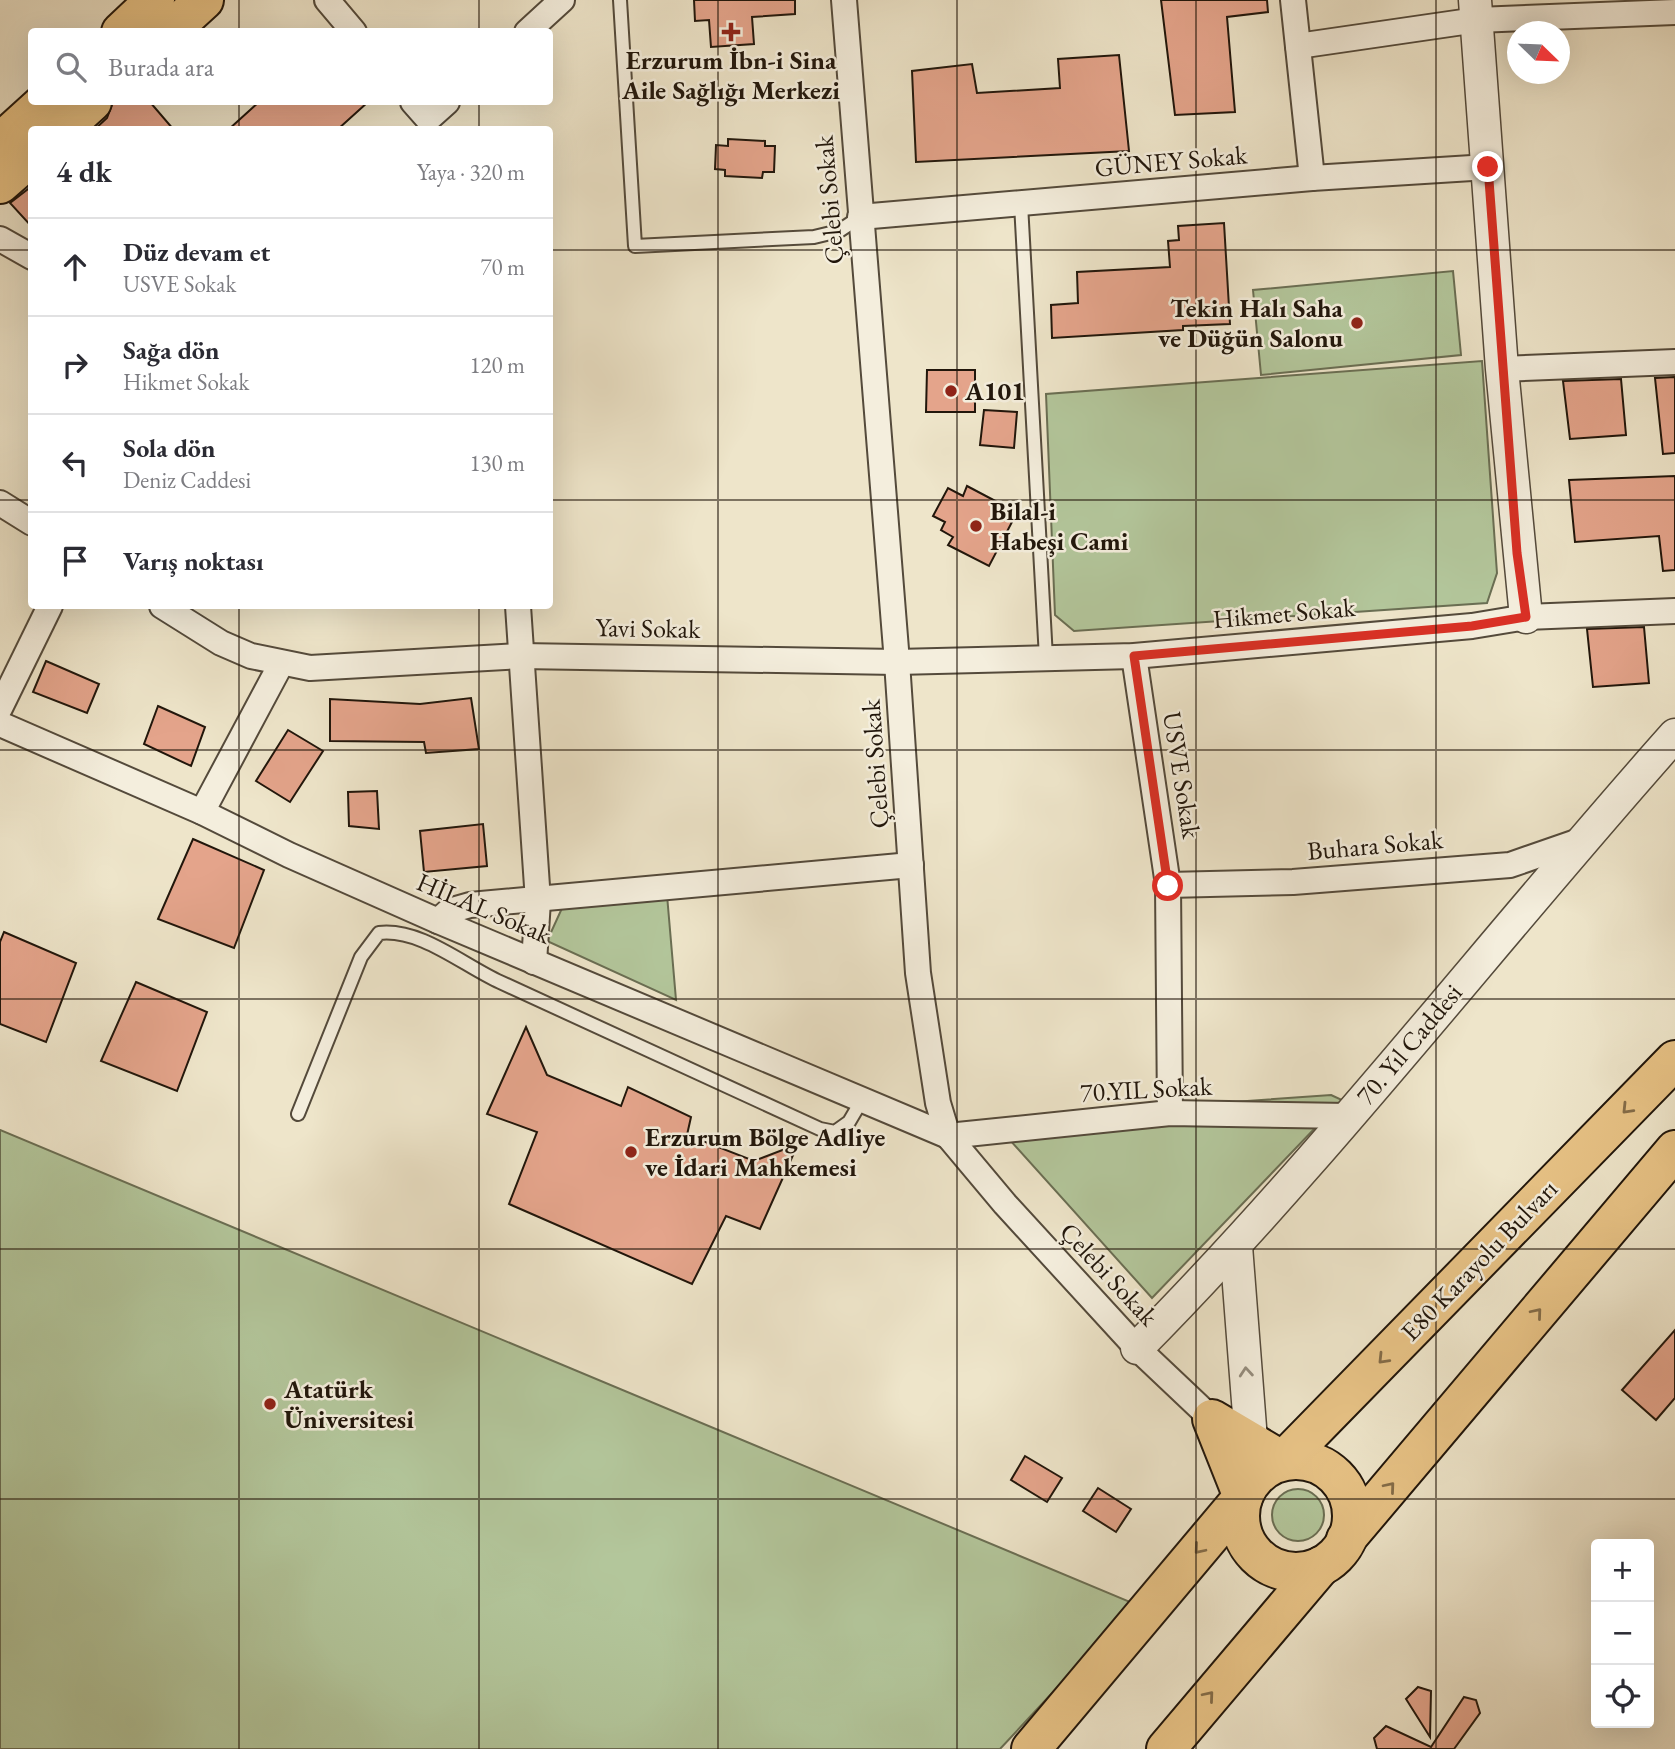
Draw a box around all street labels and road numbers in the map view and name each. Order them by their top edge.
street label: Çelebi Sokak [806,133,852,266]
street label: GÜNEY Sokak [1093,137,1249,185]
street label: Hikmet Sokak [1211,590,1357,636]
street label: Yavi Sokak [595,610,701,646]
street label: Çelebi Sokak [853,698,896,830]
street label: USVE Sokak [1155,709,1209,842]
street label: Buhara Sokak [1306,822,1445,868]
street label: HİLAL Sokak [412,864,557,952]
street label: 70. Yıl Caddesi [1348,976,1470,1112]
street label: 70.YIL Sokak [1079,1069,1214,1109]
street label: E80 Karayolu Bulvarı [1393,1172,1565,1348]
street label: Çelebi Sokak [1052,1215,1166,1333]

